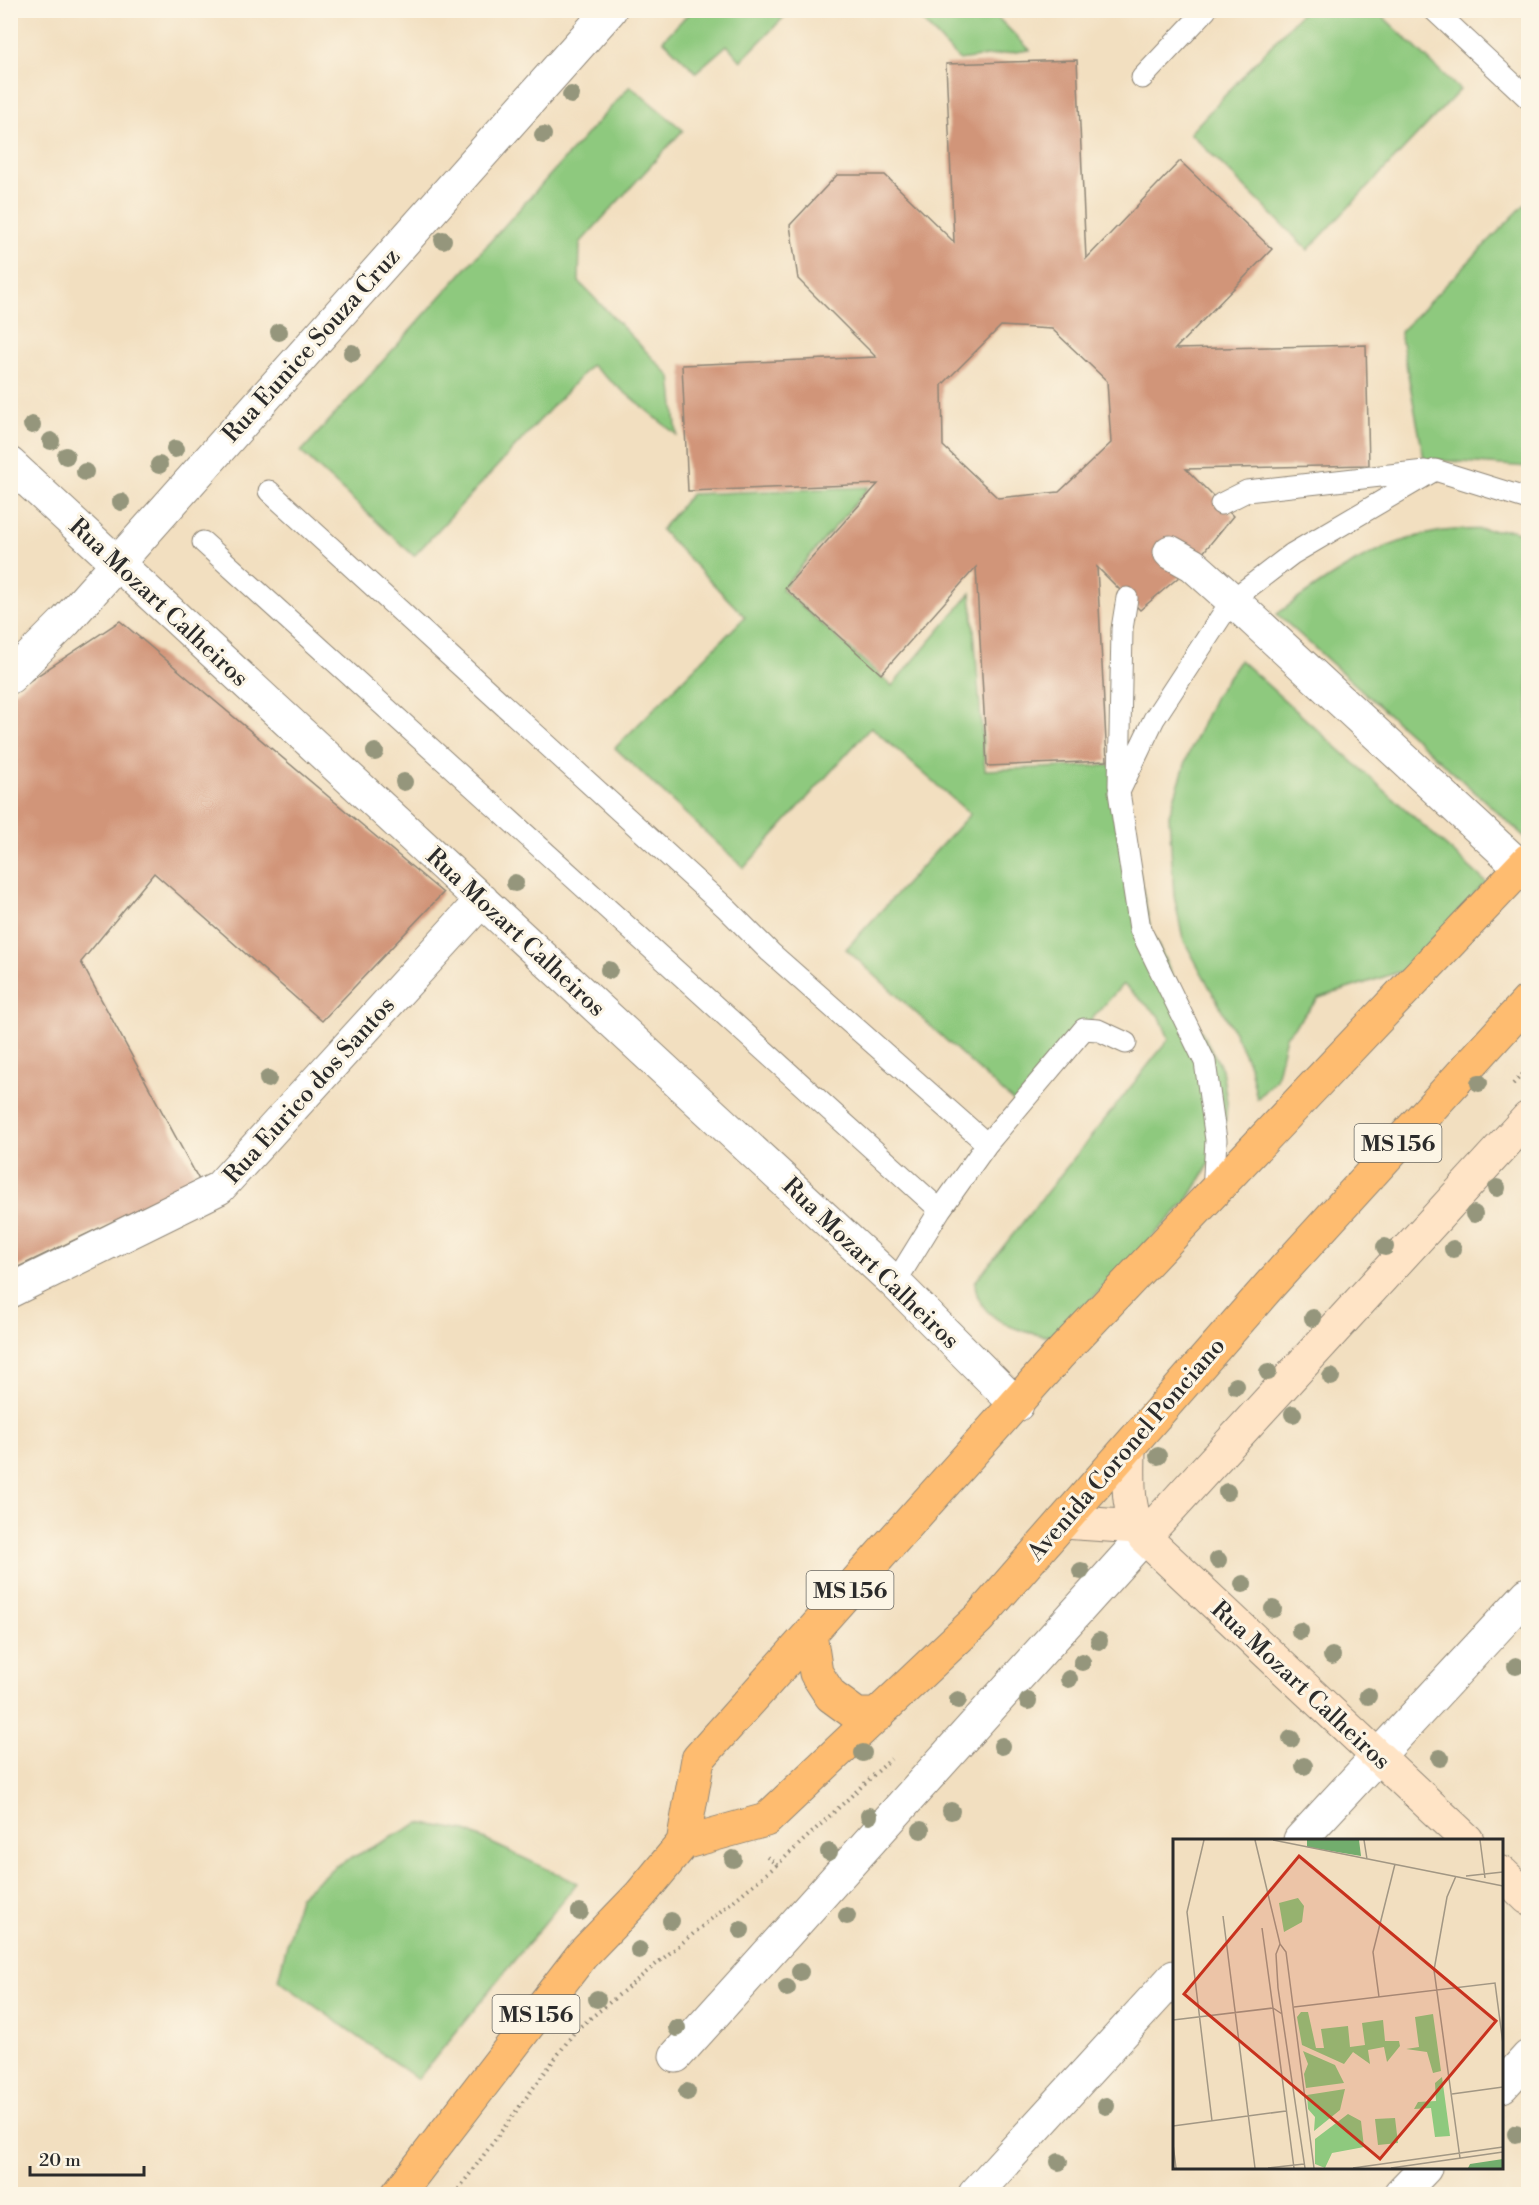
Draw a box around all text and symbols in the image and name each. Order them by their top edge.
street label: Rua Eunice Souza Cruz [217,242,407,449]
street label: Rua Mozart Calheiros [62,512,254,694]
street label: Rua Mozart Calheiros [419,842,611,1024]
street label: Rua Eurico dos Santos [218,991,402,1191]
road number: MS 156 [1354,1124,1442,1162]
street label: Rua Mozart Calheiros [776,1172,965,1356]
street label: Avenida Coronel Ponciano [1021,1332,1232,1568]
road number: MS 156 [806,1571,894,1609]
street label: Rua Mozart Calheiros [1204,1595,1396,1777]
inset map [1173,1839,1503,2169]
road number: MS 156 [492,1995,580,2033]
scale bar [30,2139,144,2177]
text: 20 m [39,2149,81,2172]

